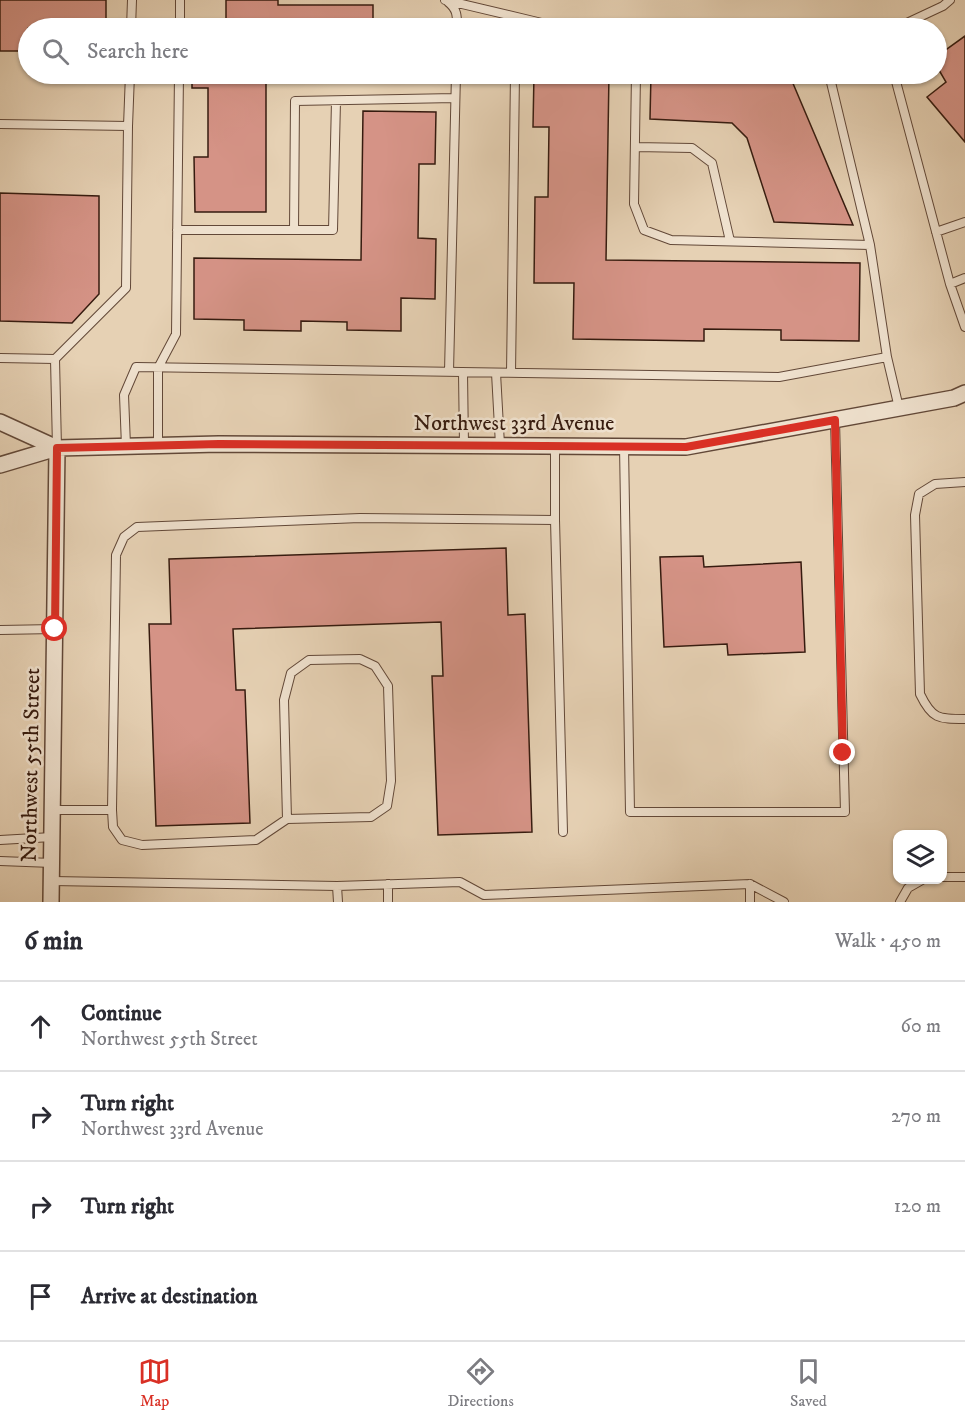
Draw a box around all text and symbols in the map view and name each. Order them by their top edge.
search box [18,18,947,84]
icon: search [39,35,72,68]
text: Search here [87,38,189,65]
street label: Northwest 33rd Avenue [414,410,614,437]
route start [41,615,67,641]
street label: Northwest 55th Street [16,668,46,862]
route end [829,739,855,765]
map controls [893,830,947,884]
button: layers [893,830,947,884]
text: 6 min [24,925,83,958]
text: Walk · 450 m [835,929,941,954]
text: Continue [81,1000,162,1027]
icon: ahead [24,1010,57,1043]
text: 60 m [901,1014,941,1039]
text: Northwest 55th Street [81,1027,258,1052]
text: Turn right [81,1090,174,1117]
icon: right [24,1100,57,1133]
text: 270 m [891,1104,941,1129]
text: Northwest 33rd Avenue [81,1117,264,1142]
icon: right [24,1190,57,1223]
text: Turn right [81,1193,174,1220]
text: 120 m [894,1194,941,1219]
icon: arrive [24,1280,57,1313]
text: Arrive at destination [81,1283,258,1310]
tab: Map [138,1355,171,1411]
tab: Directions [447,1355,514,1411]
tab: Saved [790,1355,827,1411]

